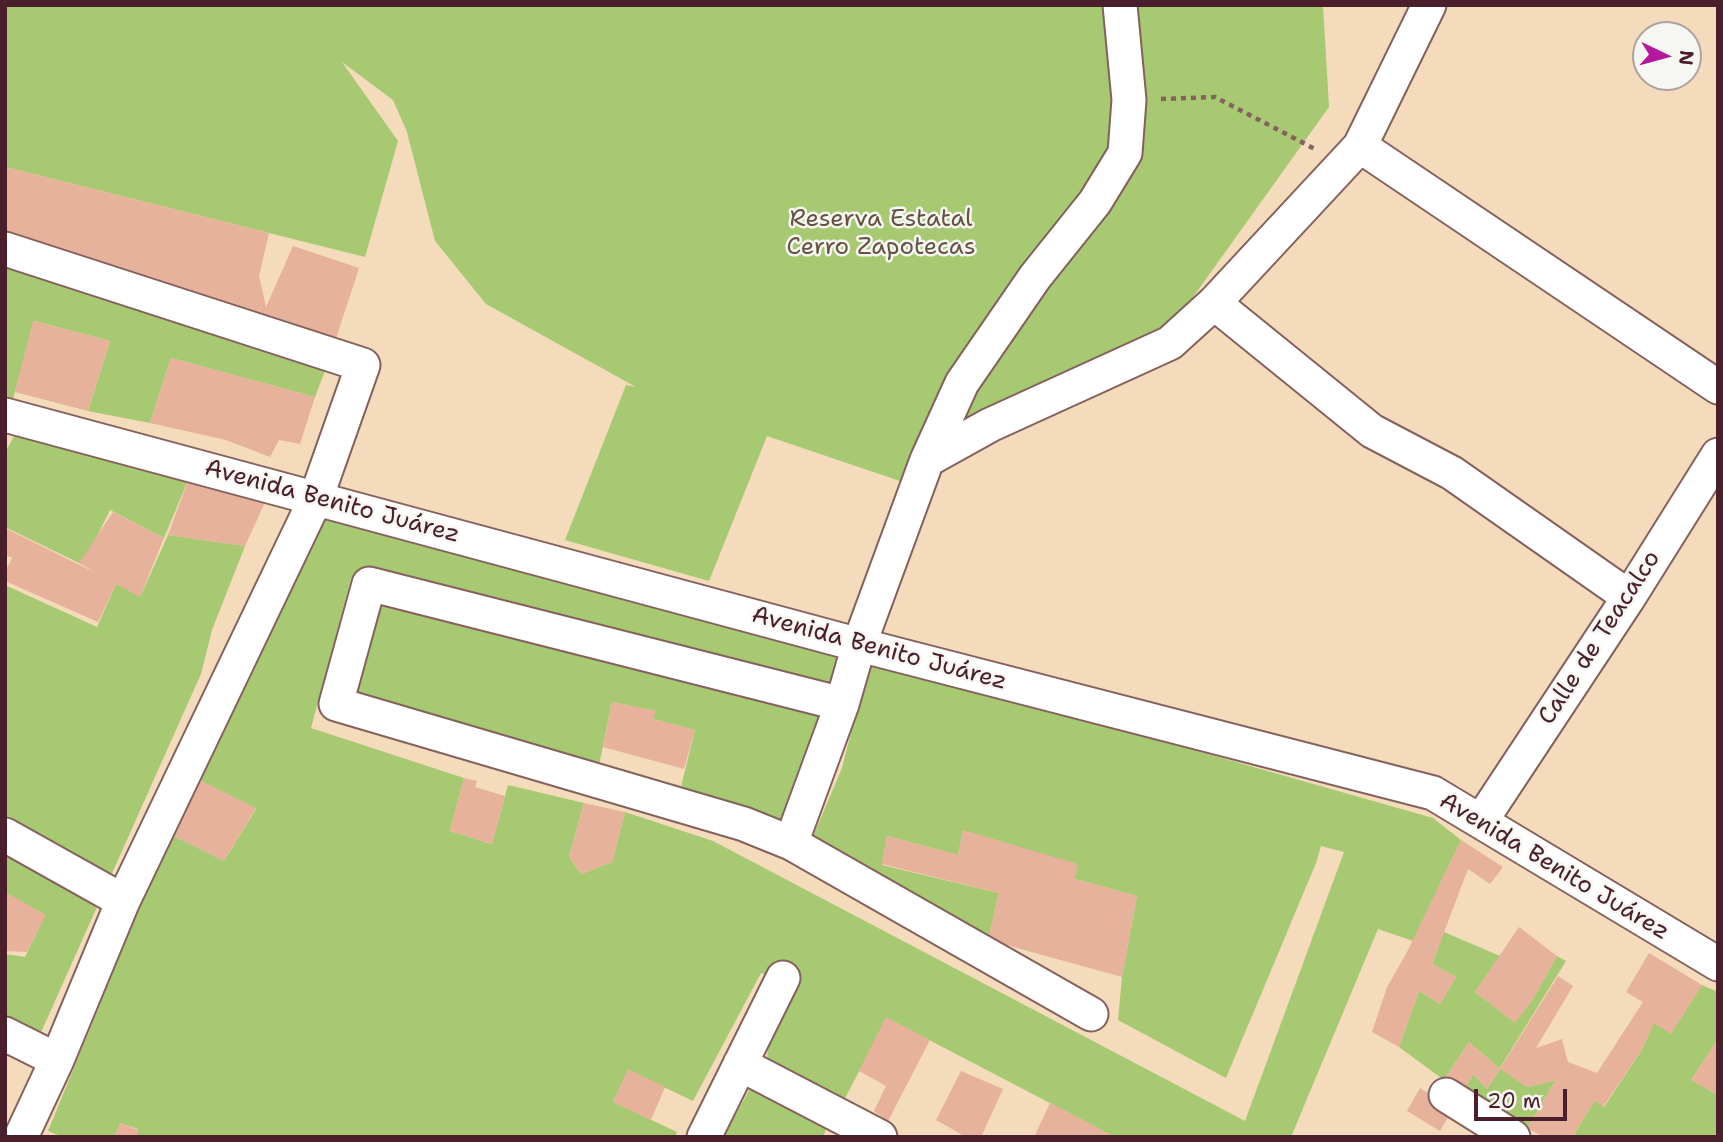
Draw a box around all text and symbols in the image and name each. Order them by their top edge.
north arrow [1632,21,1702,91]
text: N [1673,49,1700,66]
park label: Reserva Estatal Cerro Zapotecas [786,206,976,262]
street label: Avenida Benito Juárez [201,454,463,550]
street label: Calle de Teacalco [1533,546,1667,730]
street label: Avenida Benito Juárez [748,601,1010,697]
street label: Avenida Benito Juárez [1434,787,1674,947]
scale bar [1478,1076,1571,1120]
text: 20 m [1487,1087,1541,1115]

